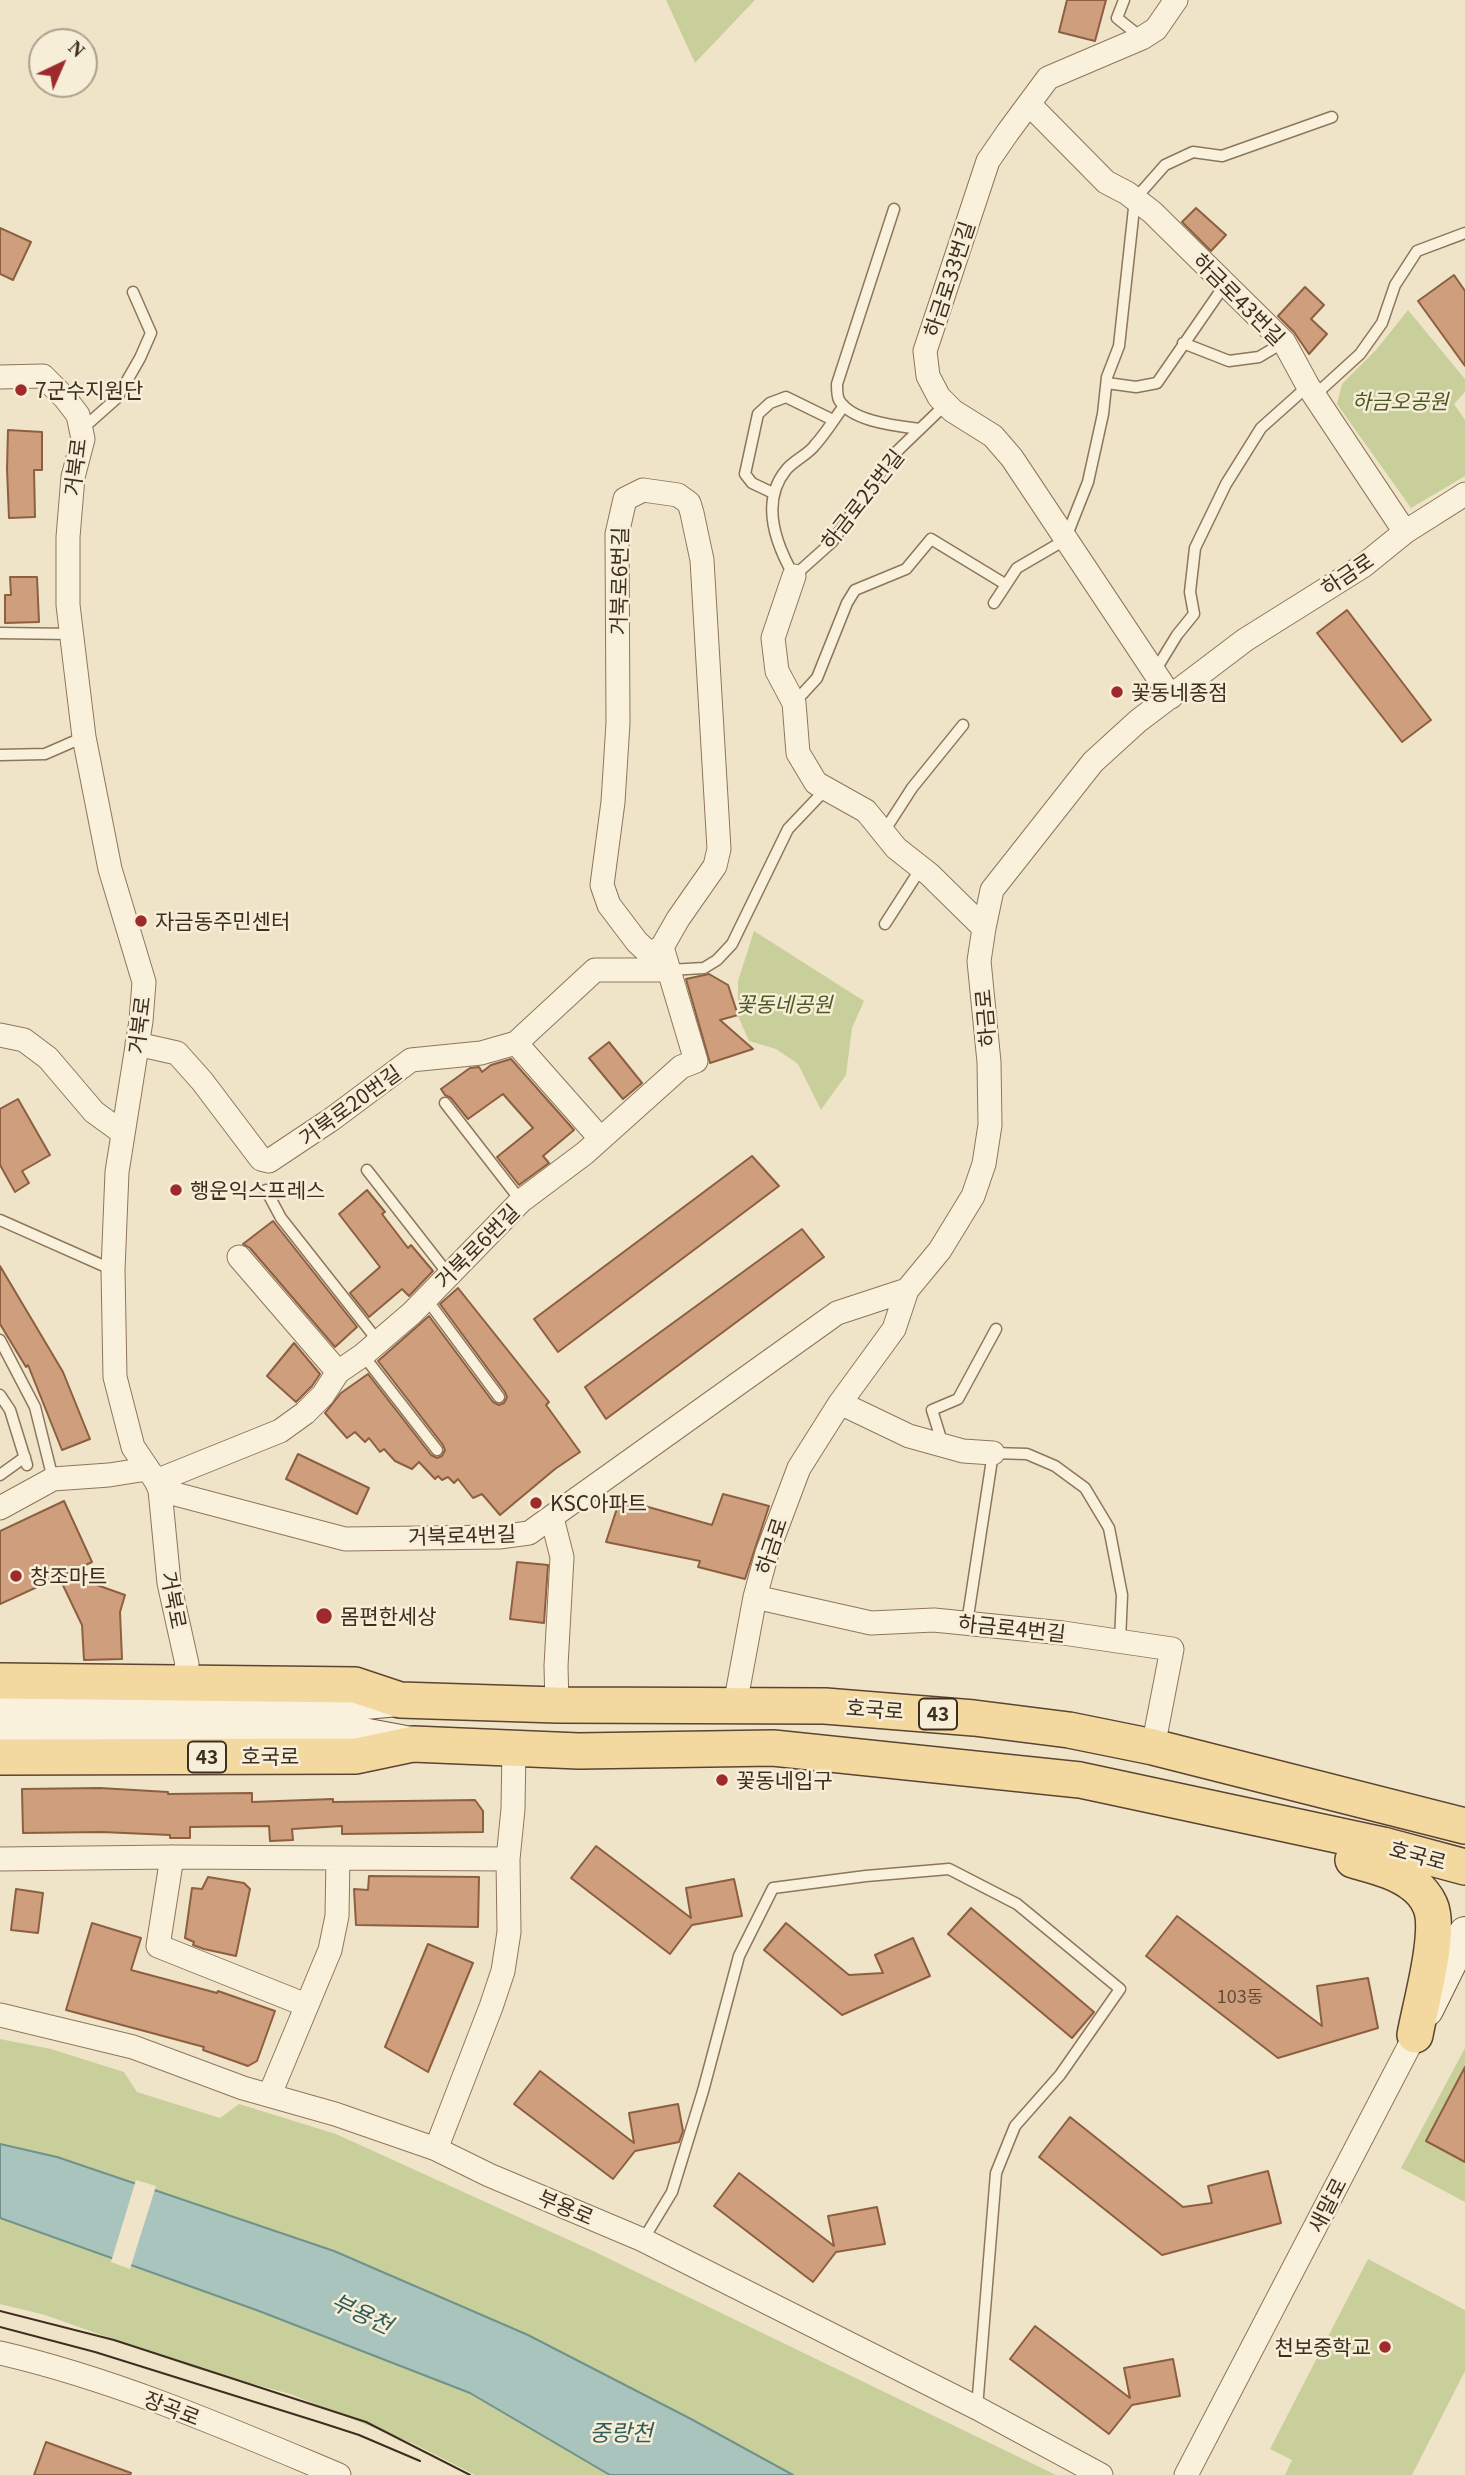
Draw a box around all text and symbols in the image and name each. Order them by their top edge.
north arrow [28,28,98,98]
text: N [64,37,89,61]
street label: 하금로33번길 [918,218,980,340]
street label: 하금로43번길 [1188,248,1290,350]
place label: 7군수지원단 [35,377,143,403]
marker: 7군수지원단 [13,382,29,398]
park label: 하금오공원 [1352,388,1448,414]
street label: 거북로 [59,437,91,497]
street label: 하금로25번길 [815,444,909,554]
street label: 거북로6번길 [605,527,633,635]
street label: 하금로 [1316,547,1378,601]
place label: 꽃동네종점 [1131,679,1228,705]
marker: 꽃동네종점 [1109,684,1125,700]
place label: 자금동주민센터 [155,908,290,934]
marker: 자금동주민센터 [133,913,149,929]
street label: 하금로 [970,988,1000,1048]
park label: 꽃동네공원 [736,991,832,1017]
street label: 거북로 [123,995,155,1055]
street label: 거북로20번길 [294,1060,406,1150]
place label: 행운익스프레스 [190,1177,325,1203]
marker: 행운익스프레스 [168,1182,184,1198]
street label: 거북로6번길 [430,1199,524,1293]
place label: KSC아파트 [550,1490,647,1516]
marker: KSC아파트 [528,1495,544,1511]
street label: 하금로 [750,1515,792,1577]
street label: 거북로4번길 [407,1521,517,1549]
place label: 창조마트 [30,1563,107,1589]
marker: 창조마트 [8,1568,24,1584]
street label: 거북로 [156,1569,192,1631]
place label: 몸편한세상 [340,1603,437,1629]
marker: 몸편한세상 [314,1606,334,1626]
street label: 하금로4번길 [957,1610,1067,1646]
street label: 호국로 [845,1694,905,1724]
road number: 43 [919,1698,957,1730]
road number: 43 [188,1742,226,1772]
street label: 호국로 [241,1743,299,1769]
place label: 꽃동네입구 [736,1767,833,1793]
marker: 꽃동네입구 [714,1772,730,1788]
street label: 호국로 [1387,1835,1449,1875]
house number: 103동 [1217,1985,1263,2007]
street label: 새말로 [1303,2173,1351,2237]
street label: 부용로 [534,2184,598,2230]
water label: 부용천 [327,2287,397,2339]
place label: 천보중학교 [1274,2334,1371,2360]
marker: 천보중학교 [1377,2339,1393,2355]
street label: 장곡로 [140,2386,204,2430]
water label: 중랑천 [589,2418,653,2446]

